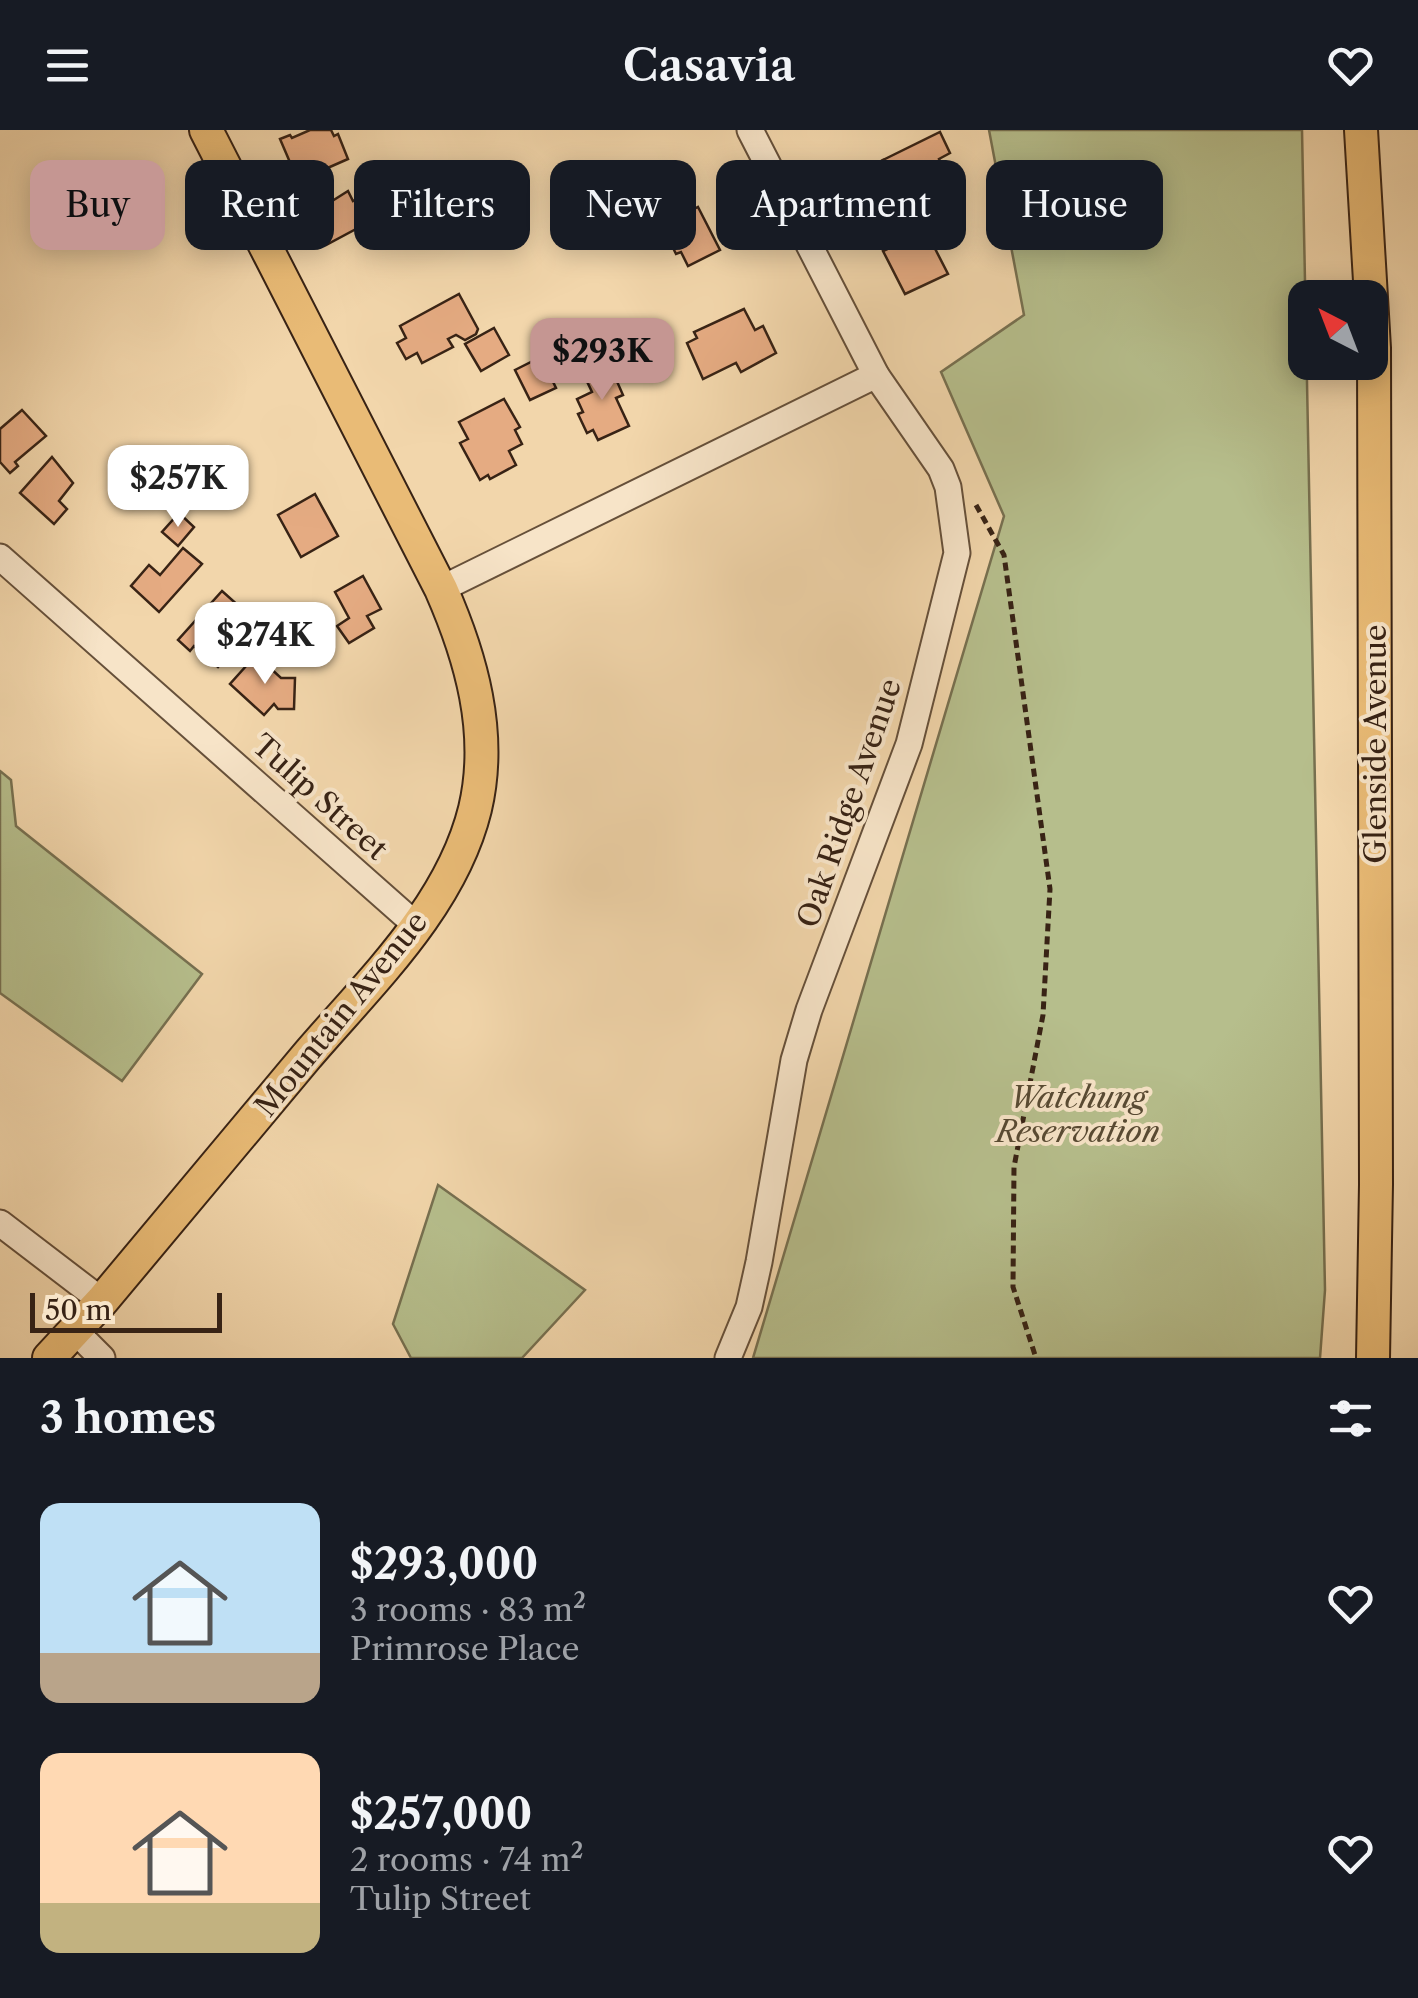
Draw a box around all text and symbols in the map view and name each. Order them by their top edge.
text: Casavia [623,37,795,93]
icon: menu [40,38,95,93]
icon: heart [1323,38,1378,93]
chip: Buy [30,160,165,250]
chip: Rent [185,160,334,250]
chip: Filters [354,160,530,250]
chip: New [550,160,696,250]
chip: Apartment [716,160,966,250]
chip: House [986,160,1163,250]
north arrow [1288,280,1388,380]
map controls [1288,280,1388,380]
pin: $293K [532,318,672,403]
text: $293K [552,331,652,370]
pin: $257K [108,445,248,530]
text: $257K [130,458,226,497]
pin: $274K [195,602,335,687]
text: $274K [217,615,313,654]
street label: Glenside Avenue [1357,624,1394,864]
street label: Oak Ridge Avenue [789,674,909,932]
street label: Tulip Street [245,727,396,868]
street label: Mountain Avenue [247,904,435,1124]
park label: Watchung Reservation [994,1079,1160,1150]
scale bar [30,1288,222,1332]
text: 50 m [45,1293,112,1327]
icon: filters [1323,1391,1378,1446]
text: 3 homes [40,1392,216,1444]
text: $293,000 [350,1538,538,1590]
icon: home [120,1543,240,1663]
icon: heart [1323,1576,1378,1631]
text: 3 rooms · 83 m² [350,1590,586,1629]
text: Primrose Place [350,1629,579,1668]
text: $257,000 [350,1788,532,1840]
icon: home [120,1793,240,1913]
icon: heart [1323,1826,1378,1881]
text: 2 rooms · 74 m² [350,1840,584,1879]
text: Tulip Street [350,1879,531,1918]

